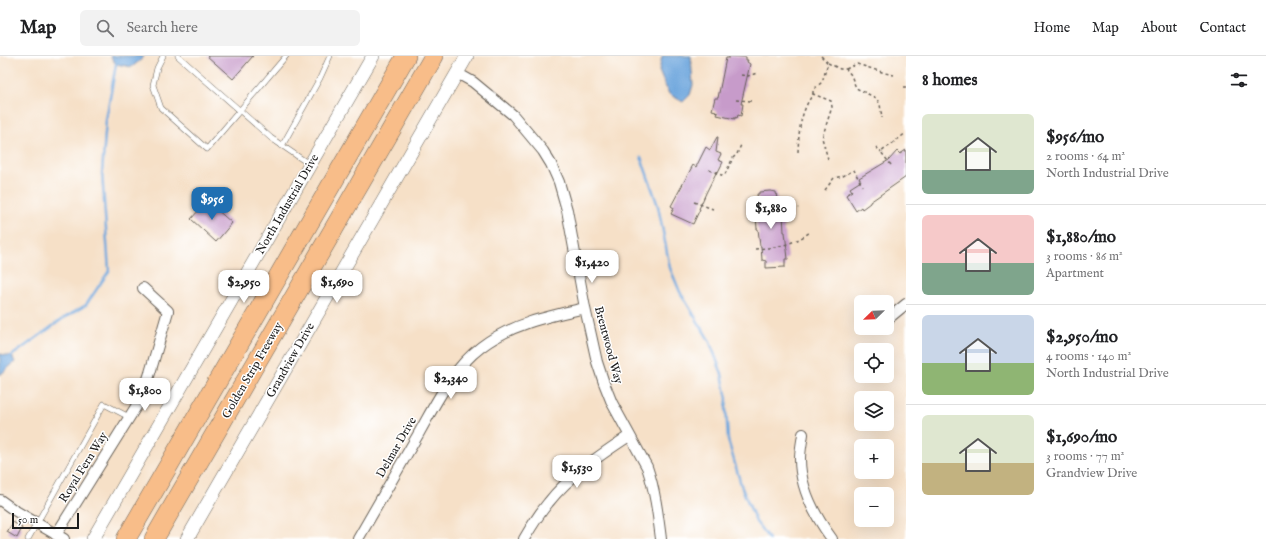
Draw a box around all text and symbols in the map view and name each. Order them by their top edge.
search box [80,10,360,46]
text: Map [20,16,56,40]
icon: search [94,17,116,39]
text: Search here [126,18,198,37]
text: Home [1034,19,1070,37]
text: Map [1092,19,1119,37]
text: About [1141,19,1177,37]
text: Contact [1199,19,1246,37]
icon: filters [1228,69,1250,91]
text: 8 homes [922,70,977,91]
text: $956/mo [1046,127,1104,148]
icon: home [954,130,1002,178]
text: 2 rooms · 64 m² [1046,148,1125,165]
street label: North Industrial Drive [253,151,322,257]
text: North Industrial Drive [1046,165,1169,182]
pin: $956 [188,187,236,221]
text: $956 [200,191,224,208]
pin: $1,880 [738,196,804,230]
text: $1,880 [755,200,787,217]
text: $1,880/mo [1046,227,1116,248]
icon: home [954,231,1002,279]
text: 3 rooms · 86 m² [1046,248,1123,265]
pin: $1,420 [559,250,625,284]
text: $1,420 [575,254,609,271]
text: Apartment [1046,265,1104,282]
pin: $2,950 [211,270,277,304]
pin: $1,690 [304,270,370,304]
text: $2,950 [227,274,261,291]
text: $1,690 [320,274,354,291]
north arrow [854,295,894,335]
map controls [854,295,894,527]
street label: Brentwood Way [591,305,626,386]
street label: Golden Strip Freeway [219,319,287,422]
street label: Grandview Drive [263,320,318,401]
text: $2,950/mo [1046,327,1118,348]
icon: home [954,331,1002,379]
button: locate [854,343,894,383]
text: 4 rooms · 140 m² [1046,348,1131,365]
text: North Industrial Drive [1046,365,1169,382]
pin: $2,340 [418,366,484,400]
text: $2,340 [434,370,468,387]
pin: $1,800 [112,378,178,412]
text: $1,800 [128,382,162,399]
button: layers [854,391,894,431]
street label: Delmar Drive [373,414,420,480]
text: $1,690/mo [1046,427,1117,448]
street label: Royal Fern Way [56,429,111,505]
icon: home [954,431,1002,479]
button: + [854,439,894,479]
text: 3 rooms · 77 m² [1046,448,1124,465]
pin: $1,530 [544,455,610,489]
text: $1,530 [561,459,593,476]
text: Grandview Drive [1046,465,1137,482]
button: − [854,487,894,527]
scale bar [12,511,79,530]
text: 50 m [18,513,38,527]

